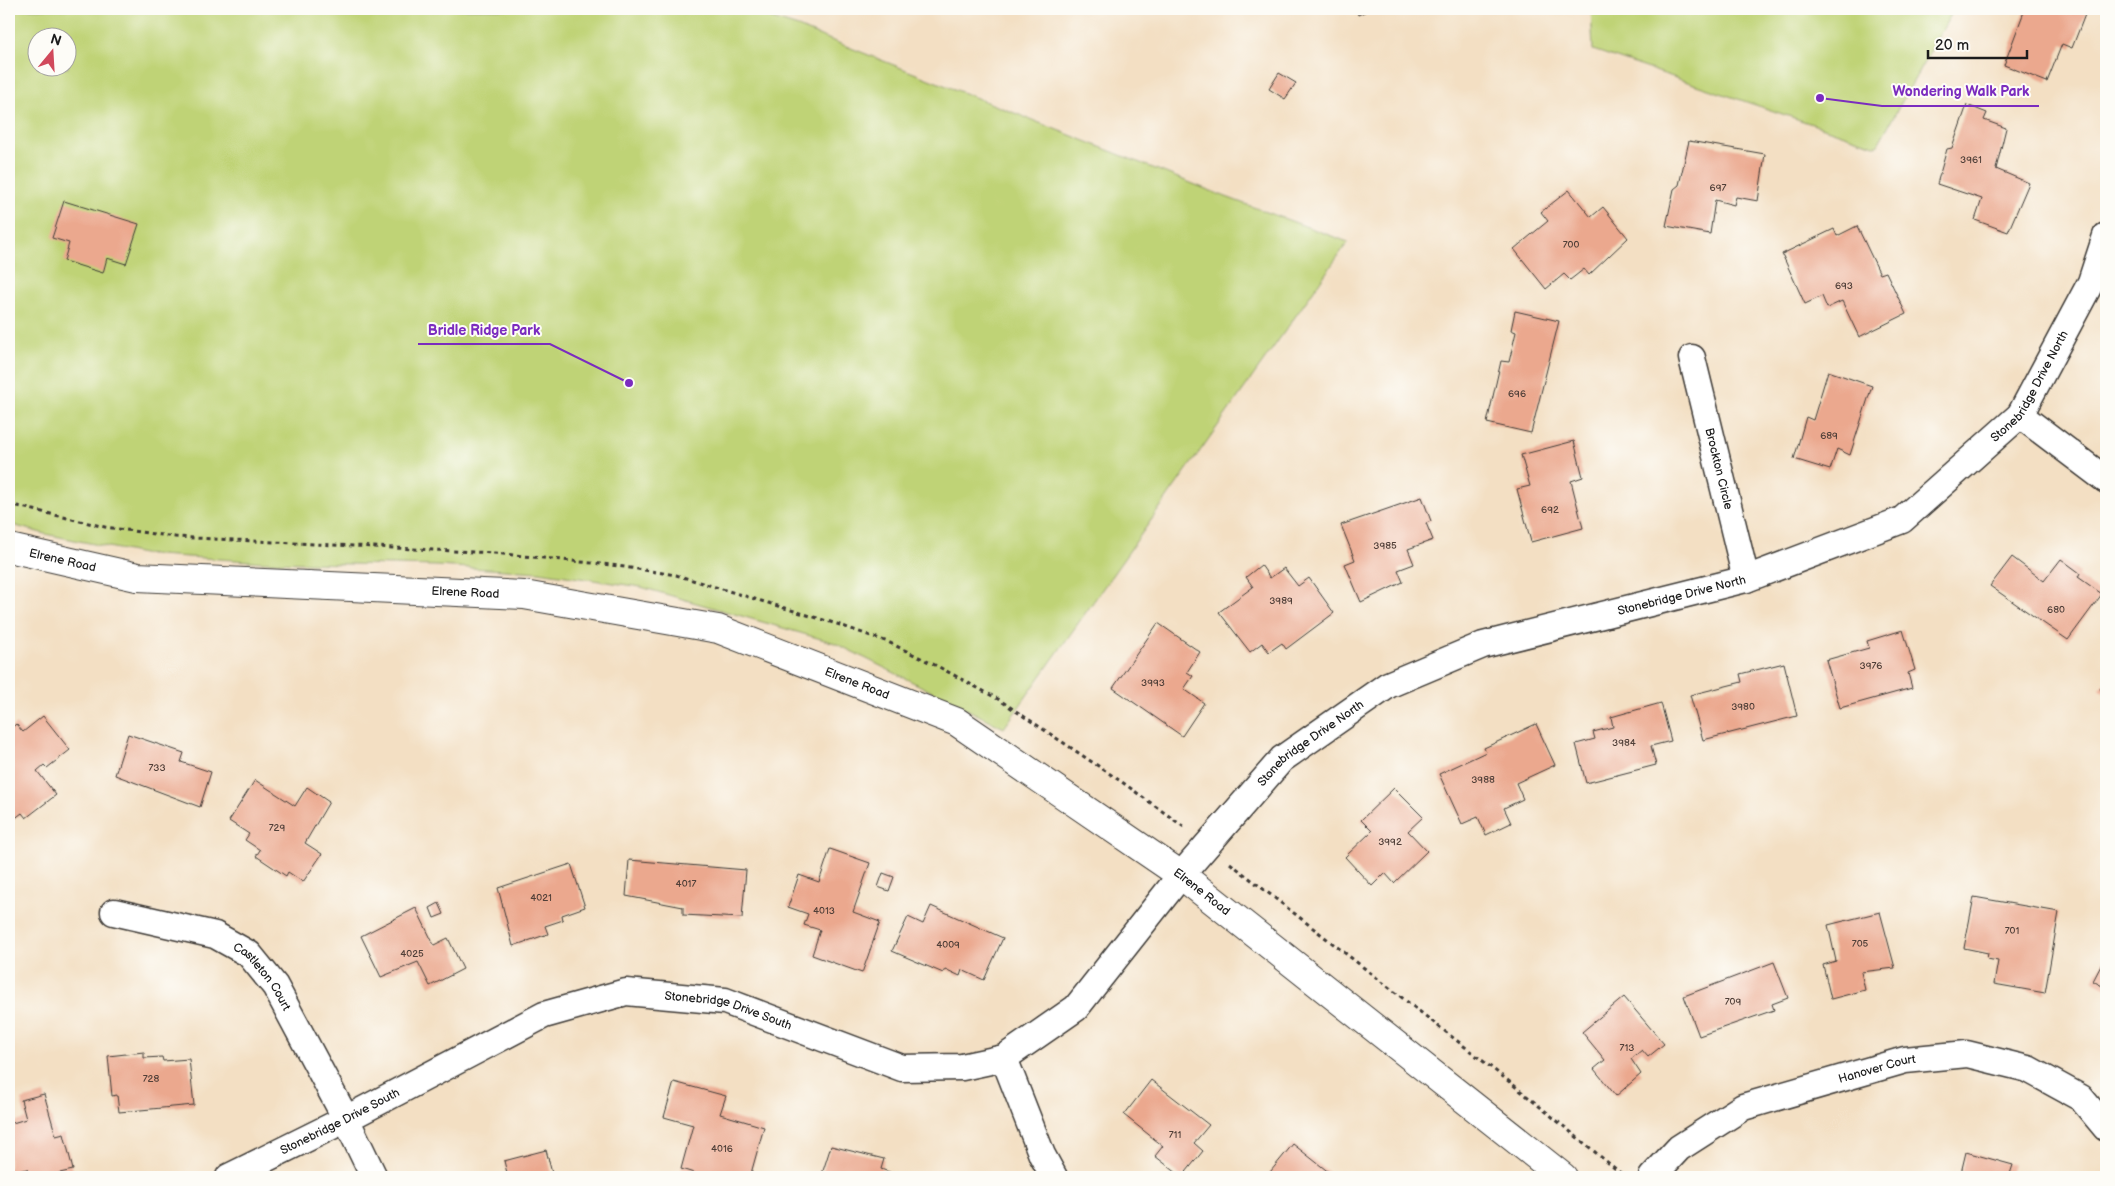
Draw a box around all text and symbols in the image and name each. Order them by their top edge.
north arrow [28,28,78,78]
scale bar [1928,28,2026,60]
text: N [48,30,63,50]
text: 20 m [1935,36,1969,55]
callout: Wondering Walk Park [1882,77,2039,106]
text: Wondering Walk Park [1893,83,2030,100]
house number: 3961 [1960,154,1982,166]
house number: 697 [1710,182,1726,194]
house number: 700 [1563,239,1579,251]
house number: 693 [1835,280,1853,292]
callout: Bridle Ridge Park [418,315,550,344]
text: Bridle Ridge Park [428,322,541,339]
street label: Stonebridge Drive North [1988,328,2072,446]
house number: 696 [1508,388,1526,400]
street label: Brockton Circle [1701,427,1736,511]
house number: 689 [1820,430,1838,442]
house number: 692 [1541,504,1559,516]
house number: 3985 [1373,540,1397,552]
street label: Elrene Road [28,546,97,575]
street label: Stonebridge Drive North [1616,572,1748,619]
street label: Elrene Road [431,584,500,602]
house number: 3989 [1269,595,1293,607]
house number: 680 [2047,604,2065,616]
house number: 3976 [1860,660,1882,672]
street label: Elrene Road [823,664,892,703]
house number: 3993 [1141,677,1165,689]
street label: Stonebridge Drive North [1255,697,1367,790]
house number: 3980 [1731,701,1755,713]
house number: 3984 [1612,737,1636,749]
house number: 733 [148,762,166,774]
house number: 3988 [1471,774,1495,786]
house number: 729 [269,822,286,834]
house number: 3992 [1378,836,1402,848]
street label: Elrene Road [1170,865,1233,919]
house number: 4017 [676,878,696,890]
house number: 4021 [530,892,552,904]
house number: 4013 [813,905,835,917]
house number: 701 [2005,925,2019,937]
house number: 705 [1852,938,1869,950]
house number: 4009 [936,939,960,951]
street label: Castleton Court [230,940,294,1014]
house number: 4025 [400,948,424,960]
street label: Stonebridge Drive South [664,989,794,1034]
house number: 709 [1725,996,1742,1008]
house number: 713 [1620,1042,1634,1054]
street label: Hanover Court [1837,1052,1917,1087]
house number: 728 [143,1073,159,1085]
street label: Stonebridge Drive South [278,1085,403,1158]
house number: 711 [1169,1129,1181,1141]
house number: 4016 [711,1143,733,1155]

